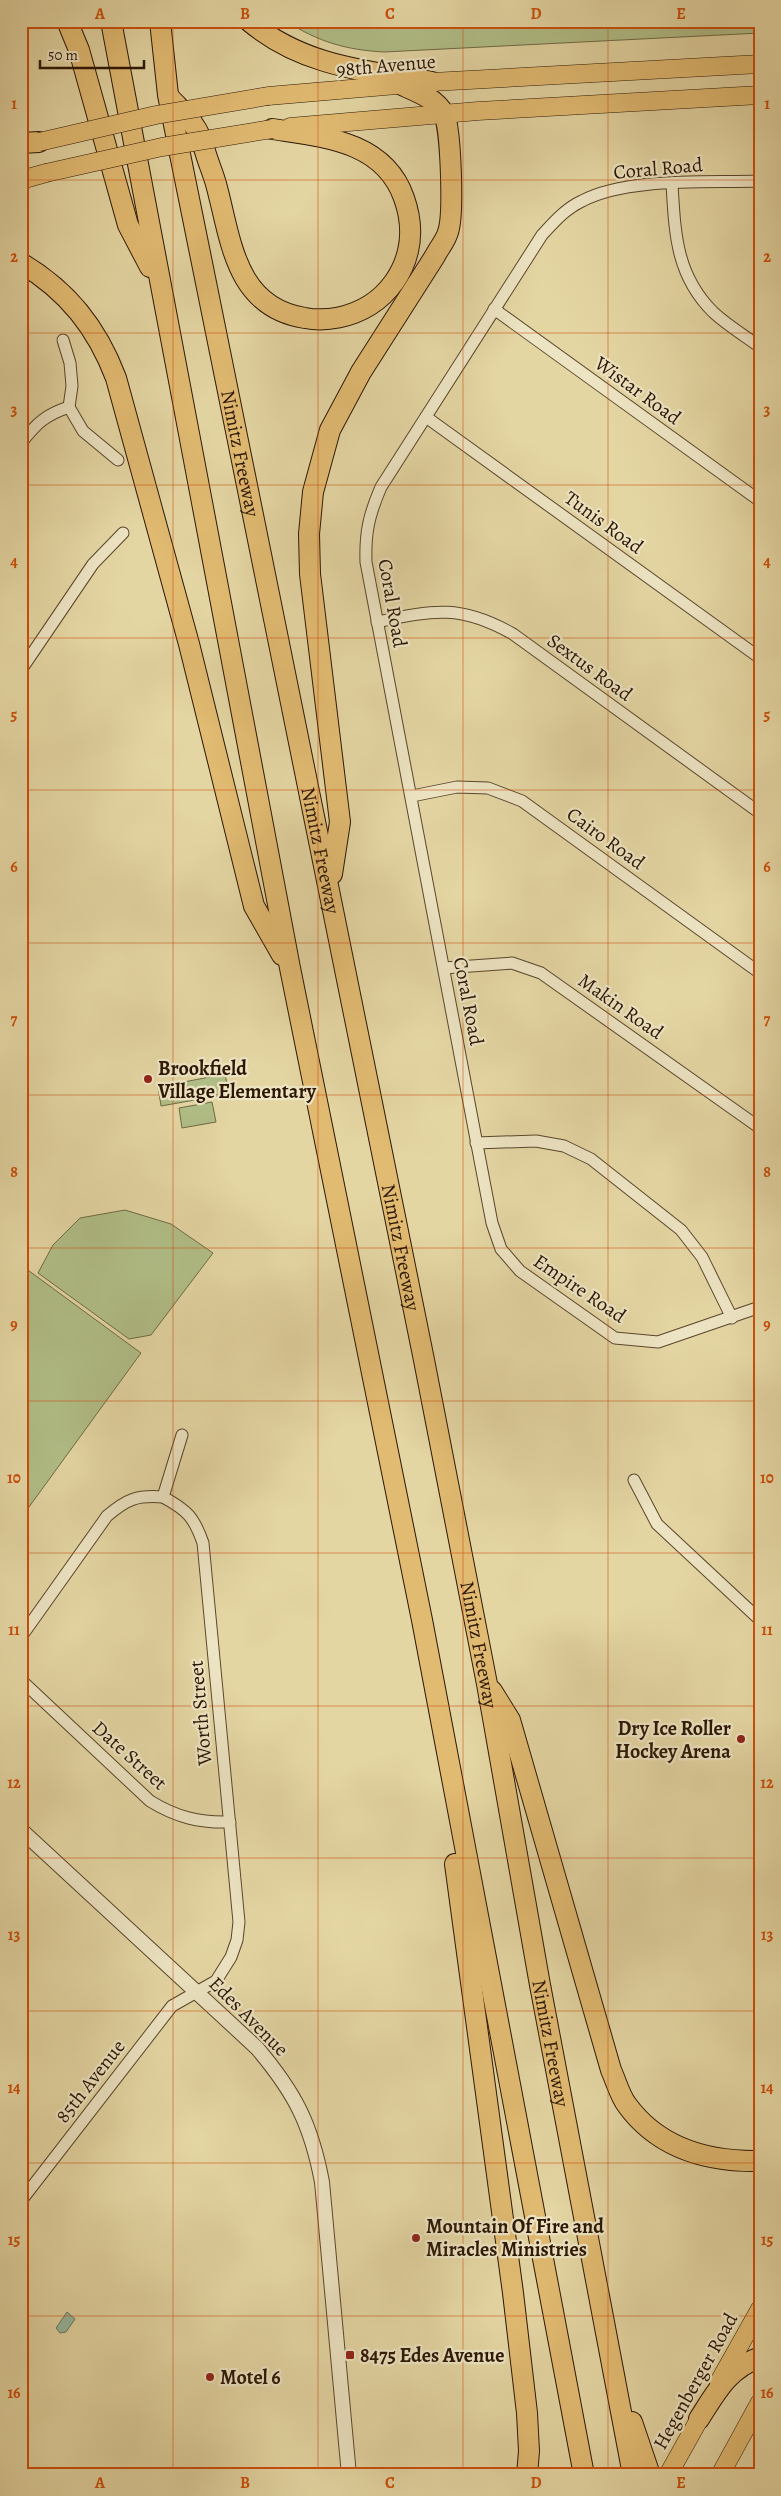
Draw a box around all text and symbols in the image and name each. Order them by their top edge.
text: A [94,3,106,25]
text: B [240,3,250,25]
text: C [385,3,395,25]
text: D [530,3,542,25]
text: E [676,3,686,25]
scale bar [40,38,144,70]
text: 50 m [48,45,78,65]
street label: 98th Avenue [335,48,437,83]
text: 1 [11,93,17,115]
text: 1 [764,93,770,115]
street label: Coral Road [612,151,704,186]
text: 2 [10,246,18,268]
text: 2 [763,246,771,268]
street label: Wistar Road [588,349,687,431]
street label: Nimitz Freeway [214,388,266,520]
text: 3 [11,399,18,421]
text: 3 [764,399,771,421]
street label: Tunis Road [559,485,649,560]
text: 4 [10,551,18,573]
text: 4 [763,551,771,573]
street label: Coral Road [371,557,414,650]
street label: Sextus Road [542,627,638,708]
text: 5 [11,704,18,726]
text: 5 [764,704,771,726]
street label: Nimitz Freeway [294,785,347,917]
street label: Cairo Road [561,801,650,876]
text: 6 [10,856,18,878]
text: 6 [763,856,771,878]
street label: Coral Road [447,955,490,1048]
street label: Makin Road [573,967,669,1046]
text: 7 [11,1009,18,1031]
text: 7 [764,1009,771,1031]
place label: Brookfield Village Elementary [157,1055,317,1105]
marker: Brookfield Village Elementary [142,1073,154,1085]
text: 8 [10,1161,18,1183]
text: 8 [763,1161,771,1183]
street label: Nimitz Freeway [375,1182,427,1314]
street label: Empire Road [528,1248,631,1329]
text: 9 [10,1314,18,1336]
text: 9 [763,1314,771,1336]
text: 10 [7,1467,21,1489]
text: 10 [760,1467,774,1489]
street label: Nimitz Freeway [453,1579,504,1711]
text: 11 [8,1619,20,1641]
text: 11 [761,1619,773,1641]
street label: Worth Street [182,1659,219,1768]
street label: Date Street [86,1715,173,1796]
place label: Dry Ice Roller Hockey Arena [615,1715,731,1765]
marker: Dry Ice Roller Hockey Arena [735,1733,747,1745]
text: 12 [7,1772,21,1794]
text: 12 [760,1772,774,1794]
text: 13 [8,1924,20,1946]
text: 13 [761,1924,773,1946]
street label: Edes Avenue [203,1971,294,2062]
street label: Nimitz Freeway [525,1977,576,2110]
street label: 85th Avenue [49,2034,132,2129]
text: 14 [7,2077,21,2099]
text: 14 [760,2077,774,2099]
place label: Mountain Of Fire and Miracles Ministries [426,2213,604,2263]
text: 15 [8,2229,20,2251]
text: 15 [761,2229,773,2251]
marker: Mountain Of Fire and Miracles Ministries [410,2232,422,2244]
street label: Hegenberger Road [647,2308,744,2454]
place label: 8475 Edes Avenue [360,2342,504,2369]
marker: 8475 Edes Avenue [344,2349,356,2361]
place label: Motel 6 [220,2364,281,2391]
marker: Motel 6 [204,2371,216,2383]
text: 16 [7,2382,21,2404]
text: 16 [760,2382,774,2404]
text: A [94,2472,106,2494]
text: B [240,2472,250,2494]
text: C [385,2472,395,2494]
text: D [530,2472,542,2494]
text: E [676,2472,686,2494]

